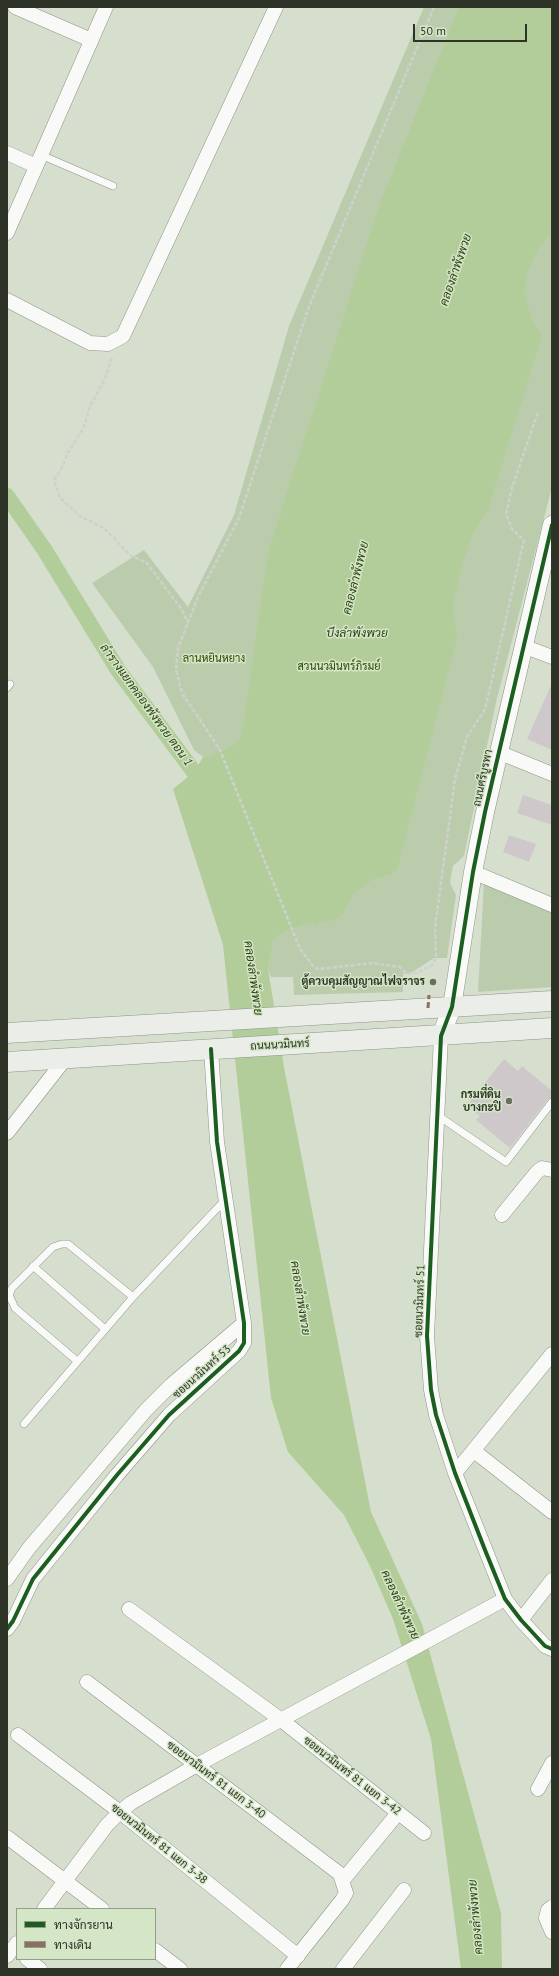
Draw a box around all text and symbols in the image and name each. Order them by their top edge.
scale bar [415,16,529,42]
text: 50 m [420,23,446,38]
water label: คลองลำพังพวย [437,232,475,308]
water label: คลองลำพังพวย [340,540,372,616]
water label: บึงลำพังพวย [326,627,388,641]
water label: ลำรางแยกคลองพังพวย ตอน 1 [97,641,195,769]
park label: ลานหยินหยาง [183,652,245,666]
park label: สวนนวมินทร์ภิรมย์ [297,660,381,674]
street label: ถนนศรีบูรพา [471,748,495,808]
water label: คลองลำพังพวย [241,940,265,1016]
place label: ตู้ควบคุมสัญญาณไฟจราจร [302,975,425,989]
marker: ตู้ควบคุมสัญญาณไฟจราจร [428,977,438,987]
street label: ถนนนวมินทร์ [250,1037,310,1053]
place label: กรมที่ดิน บางกะปิ [461,1088,501,1114]
marker: กรมที่ดิน บางกะปิ [504,1096,514,1106]
water label: คลองลำพังพวย [287,1260,313,1336]
street label: ซอยนวมินทร์ 51 [412,1264,428,1338]
street label: ซอยนวมินทร์ 53 [170,1343,234,1401]
water label: คลองลำพังพวย [378,1568,422,1642]
street label: ซอยนวมินทร์ 81 แยก 3-42 [301,1734,403,1818]
street label: ซอยนวมินทร์ 81 แยก 3-40 [164,1739,268,1821]
street label: ซอยนวมินทร์ 81 แยก 3-38 [108,1801,210,1887]
water label: คลองลำพังพวย [466,1879,486,1955]
legend [16,1908,156,1960]
text: ทางจักรยาน [54,1917,113,1932]
text: ทางเดิน [54,1937,92,1952]

